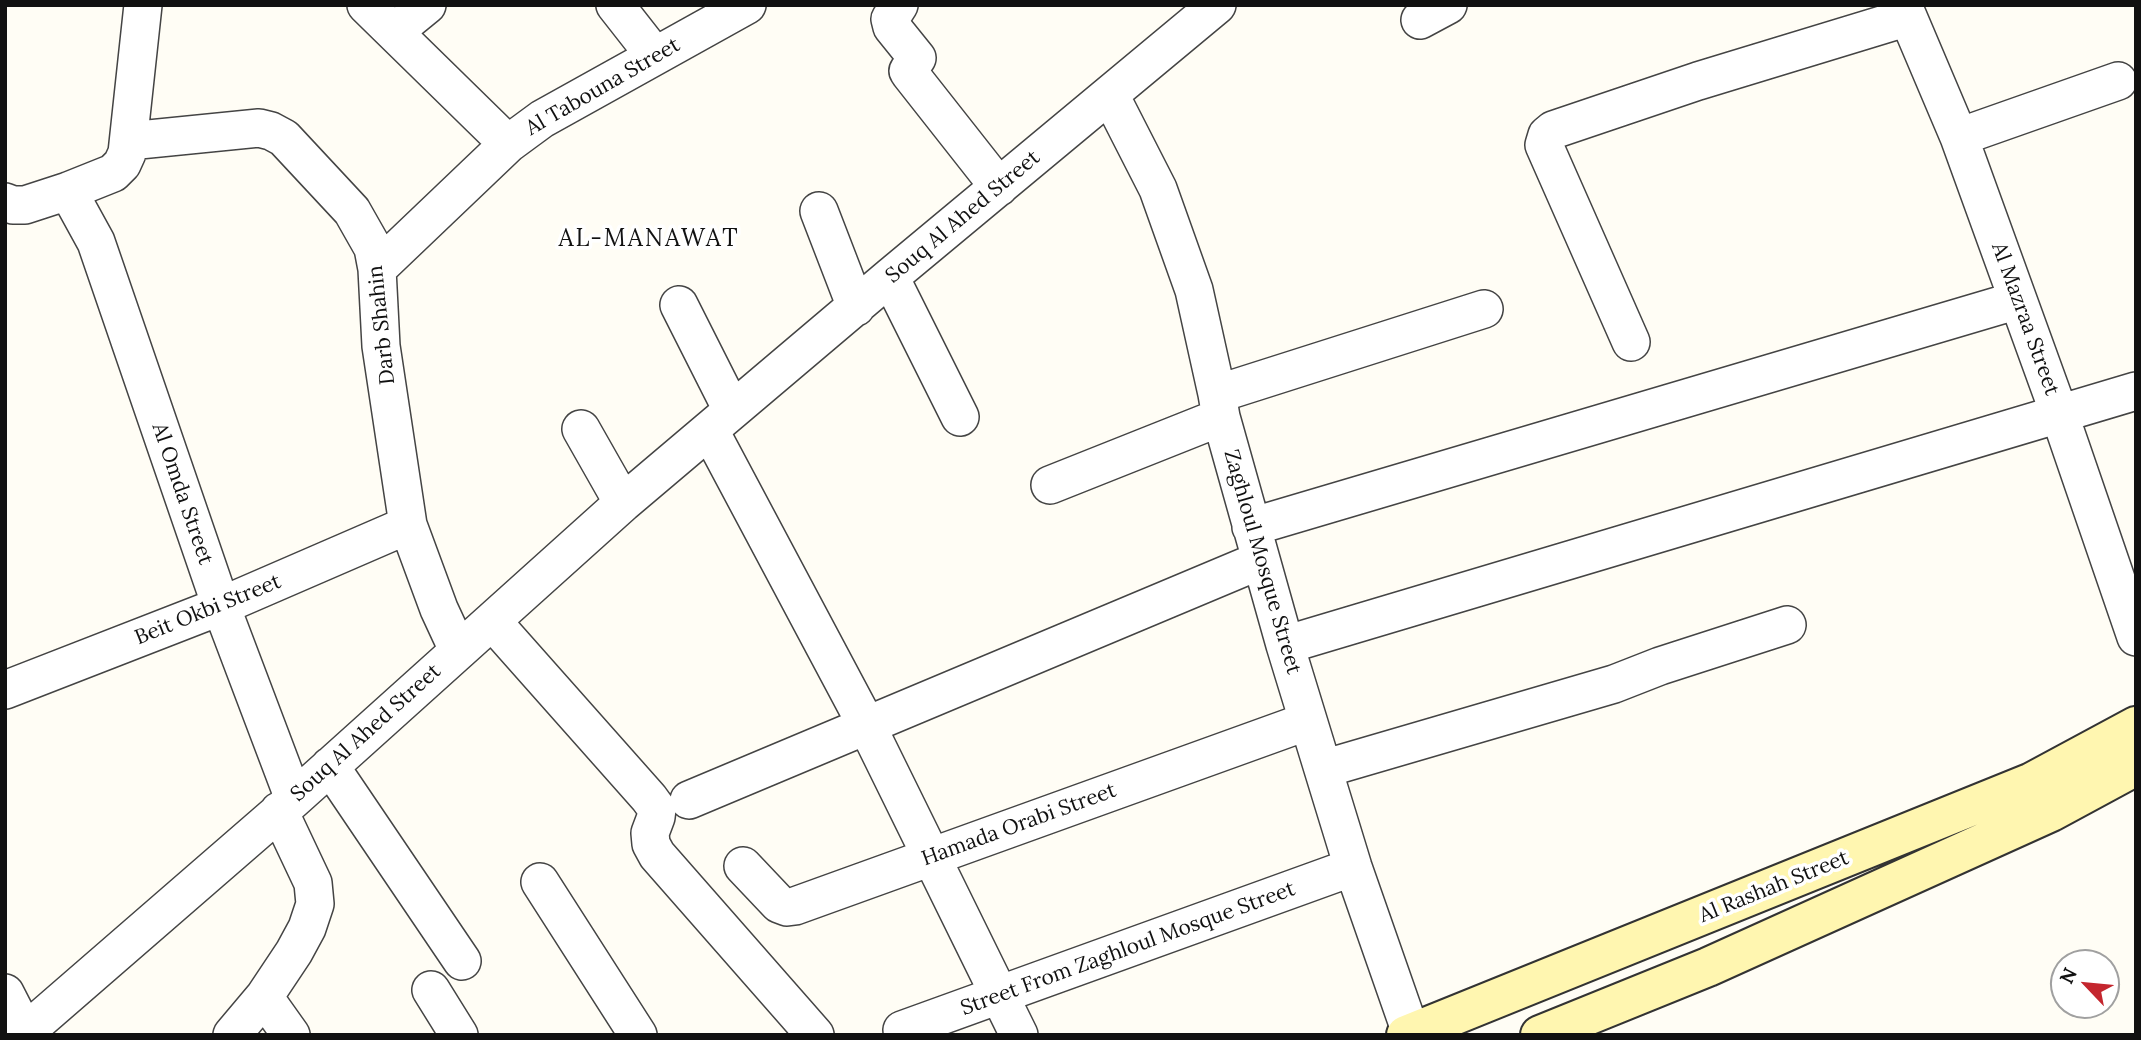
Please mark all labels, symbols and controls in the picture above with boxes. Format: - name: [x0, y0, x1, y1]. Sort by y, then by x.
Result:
- street label: Al Tabouna Street: [521, 33, 685, 141]
- street label: Souq Al Ahed Street: [881, 145, 1045, 289]
- district label: AL-MANAWAT: [560, 225, 738, 253]
- street label: Al Mazraa Street: [1986, 239, 2064, 399]
- street label: Darb Shahin: [363, 264, 401, 386]
- street label: Al Omda Street: [146, 420, 218, 568]
- street label: Zaghloul Mosque Street: [1218, 447, 1306, 677]
- street label: Beit Okbi Street: [131, 569, 285, 651]
- street label: Souq Al Ahed Street: [286, 659, 446, 807]
- street label: Hamada Orabi Street: [918, 778, 1120, 872]
- street label: Al Rashah Street: [1695, 846, 1853, 928]
- street label: Street From Zaghloul Mosque Street: [957, 877, 1299, 1021]
- north arrow: [2050, 949, 2120, 1019]
- text: N: [2054, 964, 2082, 988]

